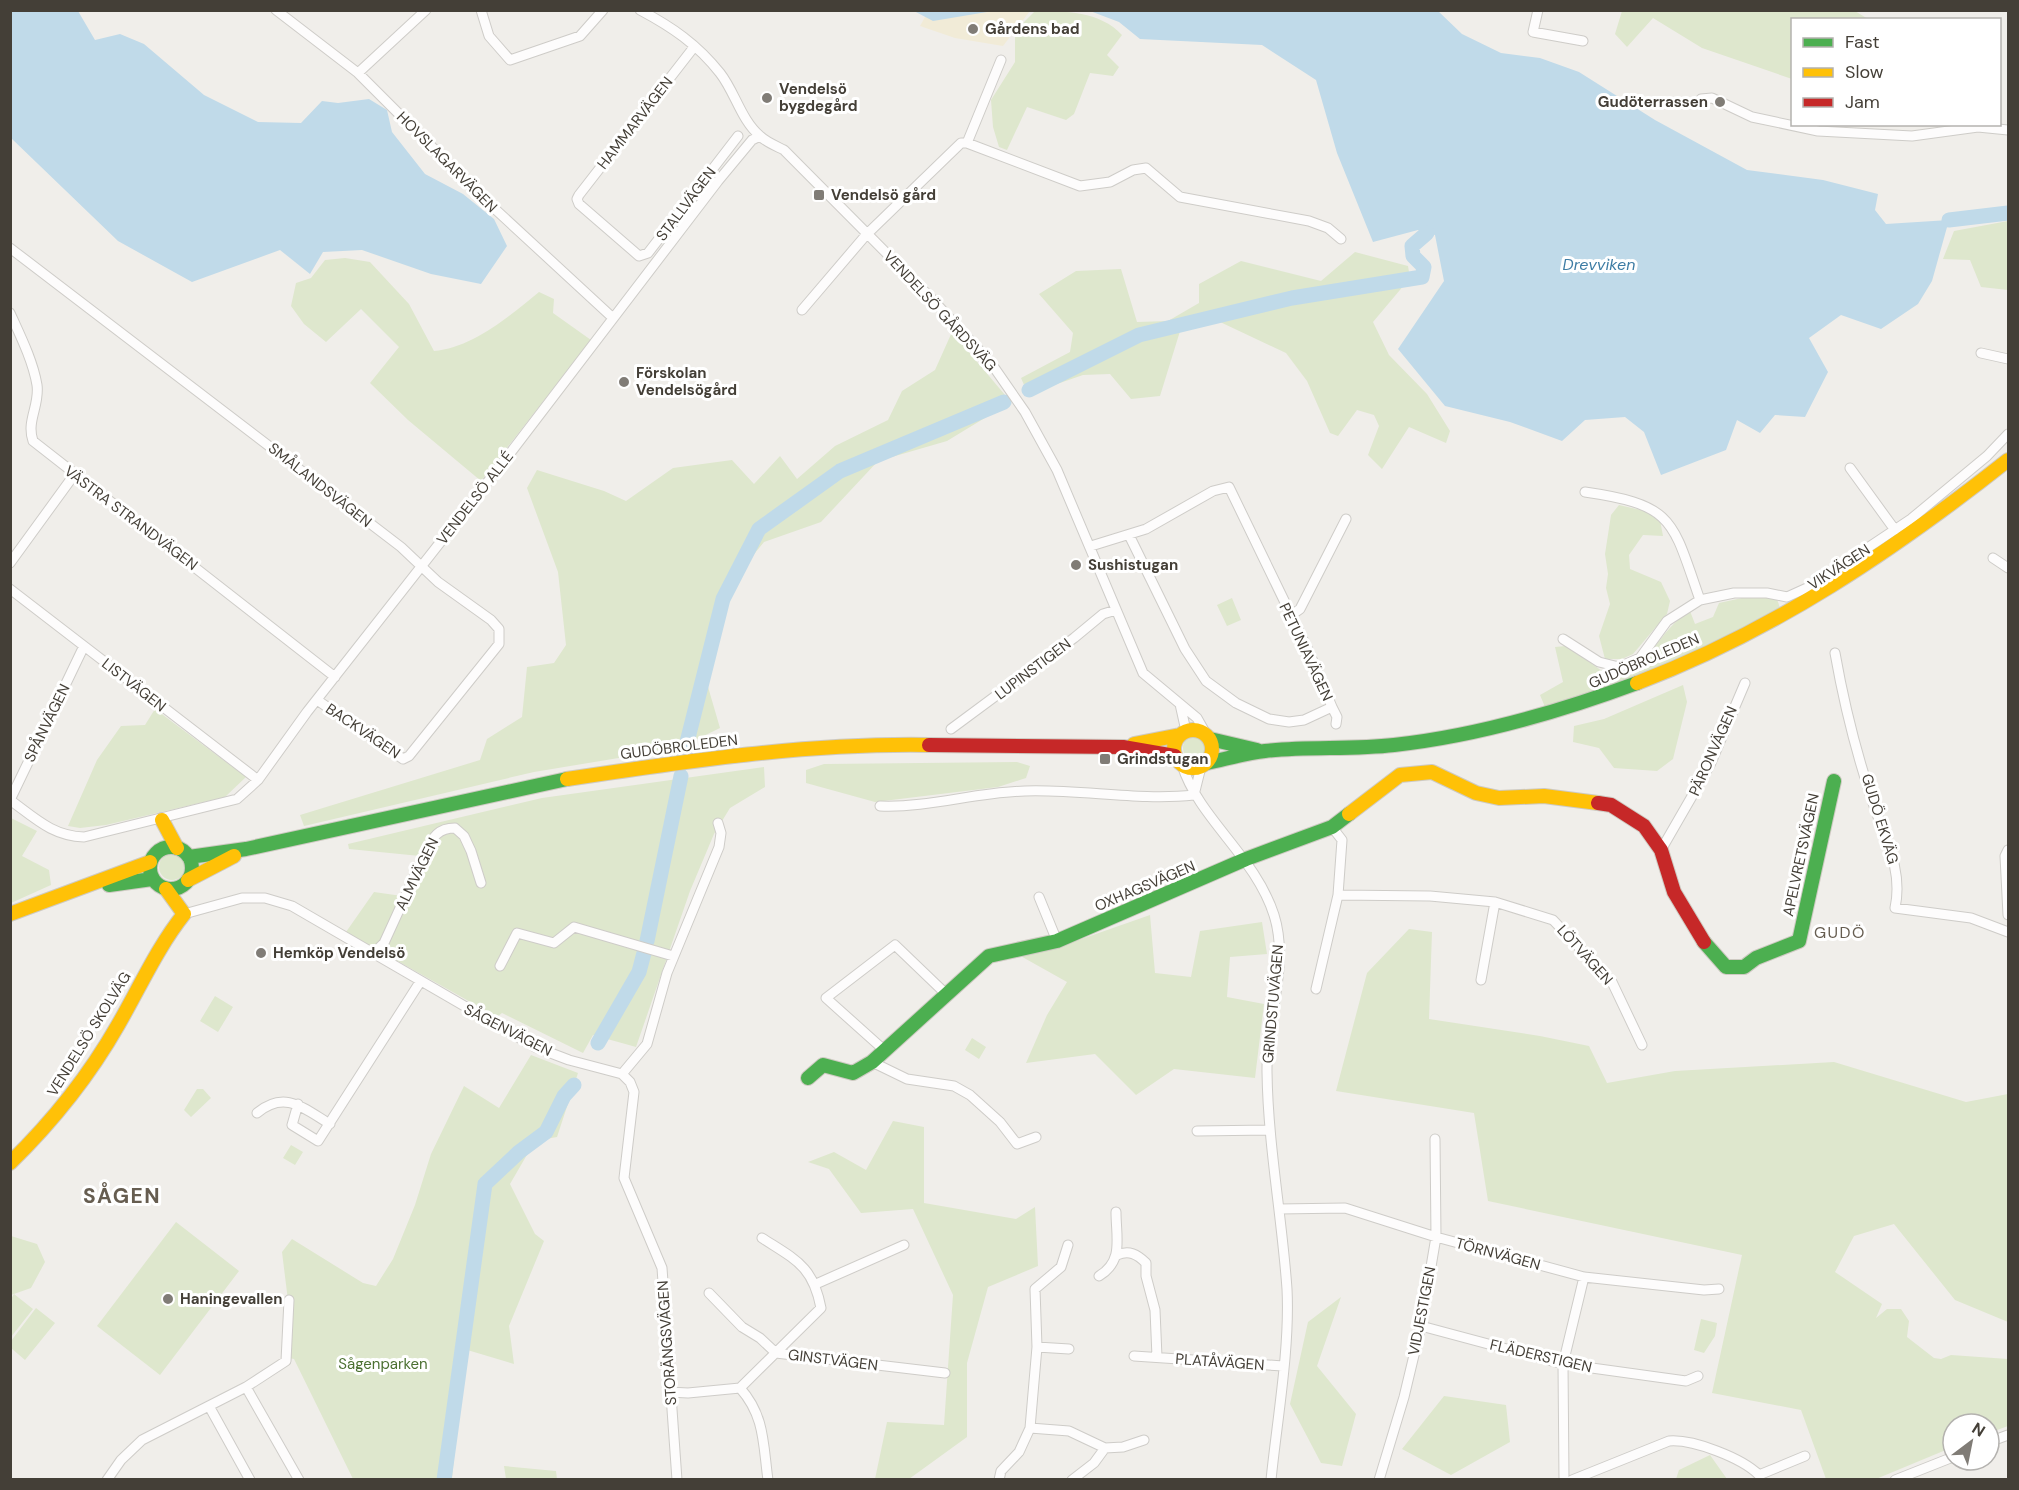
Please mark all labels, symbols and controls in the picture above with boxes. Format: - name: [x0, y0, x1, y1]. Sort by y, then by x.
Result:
- legend: [1791, 18, 2001, 126]
- place label: Gårdens bad: [985, 19, 1080, 39]
- marker: Gårdens bad: [966, 22, 980, 36]
- text: Fast: [1845, 30, 1880, 54]
- text: Slow: [1845, 60, 1884, 84]
- street label: HAMMARVÄGEN: [593, 73, 677, 173]
- place label: Vendelsö bygdegård: [779, 79, 858, 116]
- text: Jam: [1845, 90, 1880, 114]
- marker: Vendelsö bygdegård: [760, 91, 774, 105]
- place label: Gudöterrassen: [1598, 92, 1708, 112]
- marker: Gudöterrassen: [1713, 95, 1727, 109]
- street label: HOVSLAGARVÄGEN: [392, 107, 502, 217]
- street label: STALLVÄGEN: [652, 163, 720, 245]
- place label: Vendelsö gård: [831, 185, 936, 205]
- marker: Vendelsö gård: [812, 188, 826, 202]
- street label: VENDELSÖ GÅRDSVÄG: [879, 247, 1001, 375]
- water label: Drevviken: [1563, 254, 1635, 275]
- place label: Förskolan Vendelsögård: [636, 363, 737, 400]
- marker: Förskolan Vendelsögård: [617, 375, 631, 389]
- street label: SMÅLANDSVÄGEN: [264, 438, 376, 532]
- street label: VENDELSÖ ALLÉ: [432, 447, 518, 549]
- street label: VÄSTRA STRANDVÄGEN: [60, 461, 202, 575]
- street label: VIKVÄGEN: [1804, 539, 1874, 595]
- place label: Sushistugan: [1088, 555, 1178, 575]
- marker: Sushistugan: [1069, 558, 1083, 572]
- street label: PETUNIAVÄGEN: [1275, 600, 1337, 704]
- street label: GUDÖBROLEDEN: [1586, 629, 1702, 693]
- street label: LUPINSTIGEN: [991, 634, 1075, 704]
- street label: LISTVÄGEN: [98, 654, 170, 716]
- street label: SPÅNVÄGEN: [19, 681, 75, 765]
- street label: BACKVÄGEN: [322, 699, 404, 763]
- street label: PÄRONVÄGEN: [1684, 703, 1742, 799]
- street label: GUDÖBROLEDEN: [619, 730, 739, 764]
- place label: Grindstugan: [1117, 749, 1208, 769]
- marker: Grindstugan: [1098, 752, 1112, 766]
- street label: GUDÖ EKVÄG: [1857, 771, 1903, 867]
- street label: APELVRETSVÄGEN: [1778, 792, 1824, 918]
- street label: ALMVÄGEN: [391, 834, 443, 914]
- street label: OXHAGSVÄGEN: [1092, 856, 1198, 916]
- street label: LÖTVÄGEN: [1553, 921, 1617, 989]
- district label: GUDÖ: [1814, 922, 1866, 943]
- place label: Hemköp Vendelsö: [273, 943, 405, 963]
- street label: GRINDSTUVÄGEN: [1258, 944, 1288, 1064]
- marker: Hemköp Vendelsö: [254, 946, 268, 960]
- street label: VENDELSÖ SKOLVÄG: [43, 968, 135, 1100]
- street label: SÅGENVÄGEN: [461, 999, 555, 1061]
- district label: SÅGEN: [83, 1181, 161, 1210]
- street label: TÖRNVÄGEN: [1453, 1233, 1543, 1275]
- street label: VIDJESTIGEN: [1404, 1265, 1440, 1357]
- street label: STORÄNGSVÄGEN: [653, 1280, 681, 1406]
- place label: Haningevallen: [180, 1289, 283, 1309]
- marker: Haningevallen: [161, 1292, 175, 1306]
- street label: FLÄDERSTIGEN: [1488, 1335, 1594, 1377]
- street label: GINSTVÄGEN: [787, 1345, 879, 1375]
- street label: PLATÅVÄGEN: [1175, 1349, 1265, 1375]
- park label: Sågenparken: [338, 1354, 428, 1374]
- north arrow: [1941, 1412, 2001, 1472]
- text: N: [1968, 1418, 1989, 1442]

